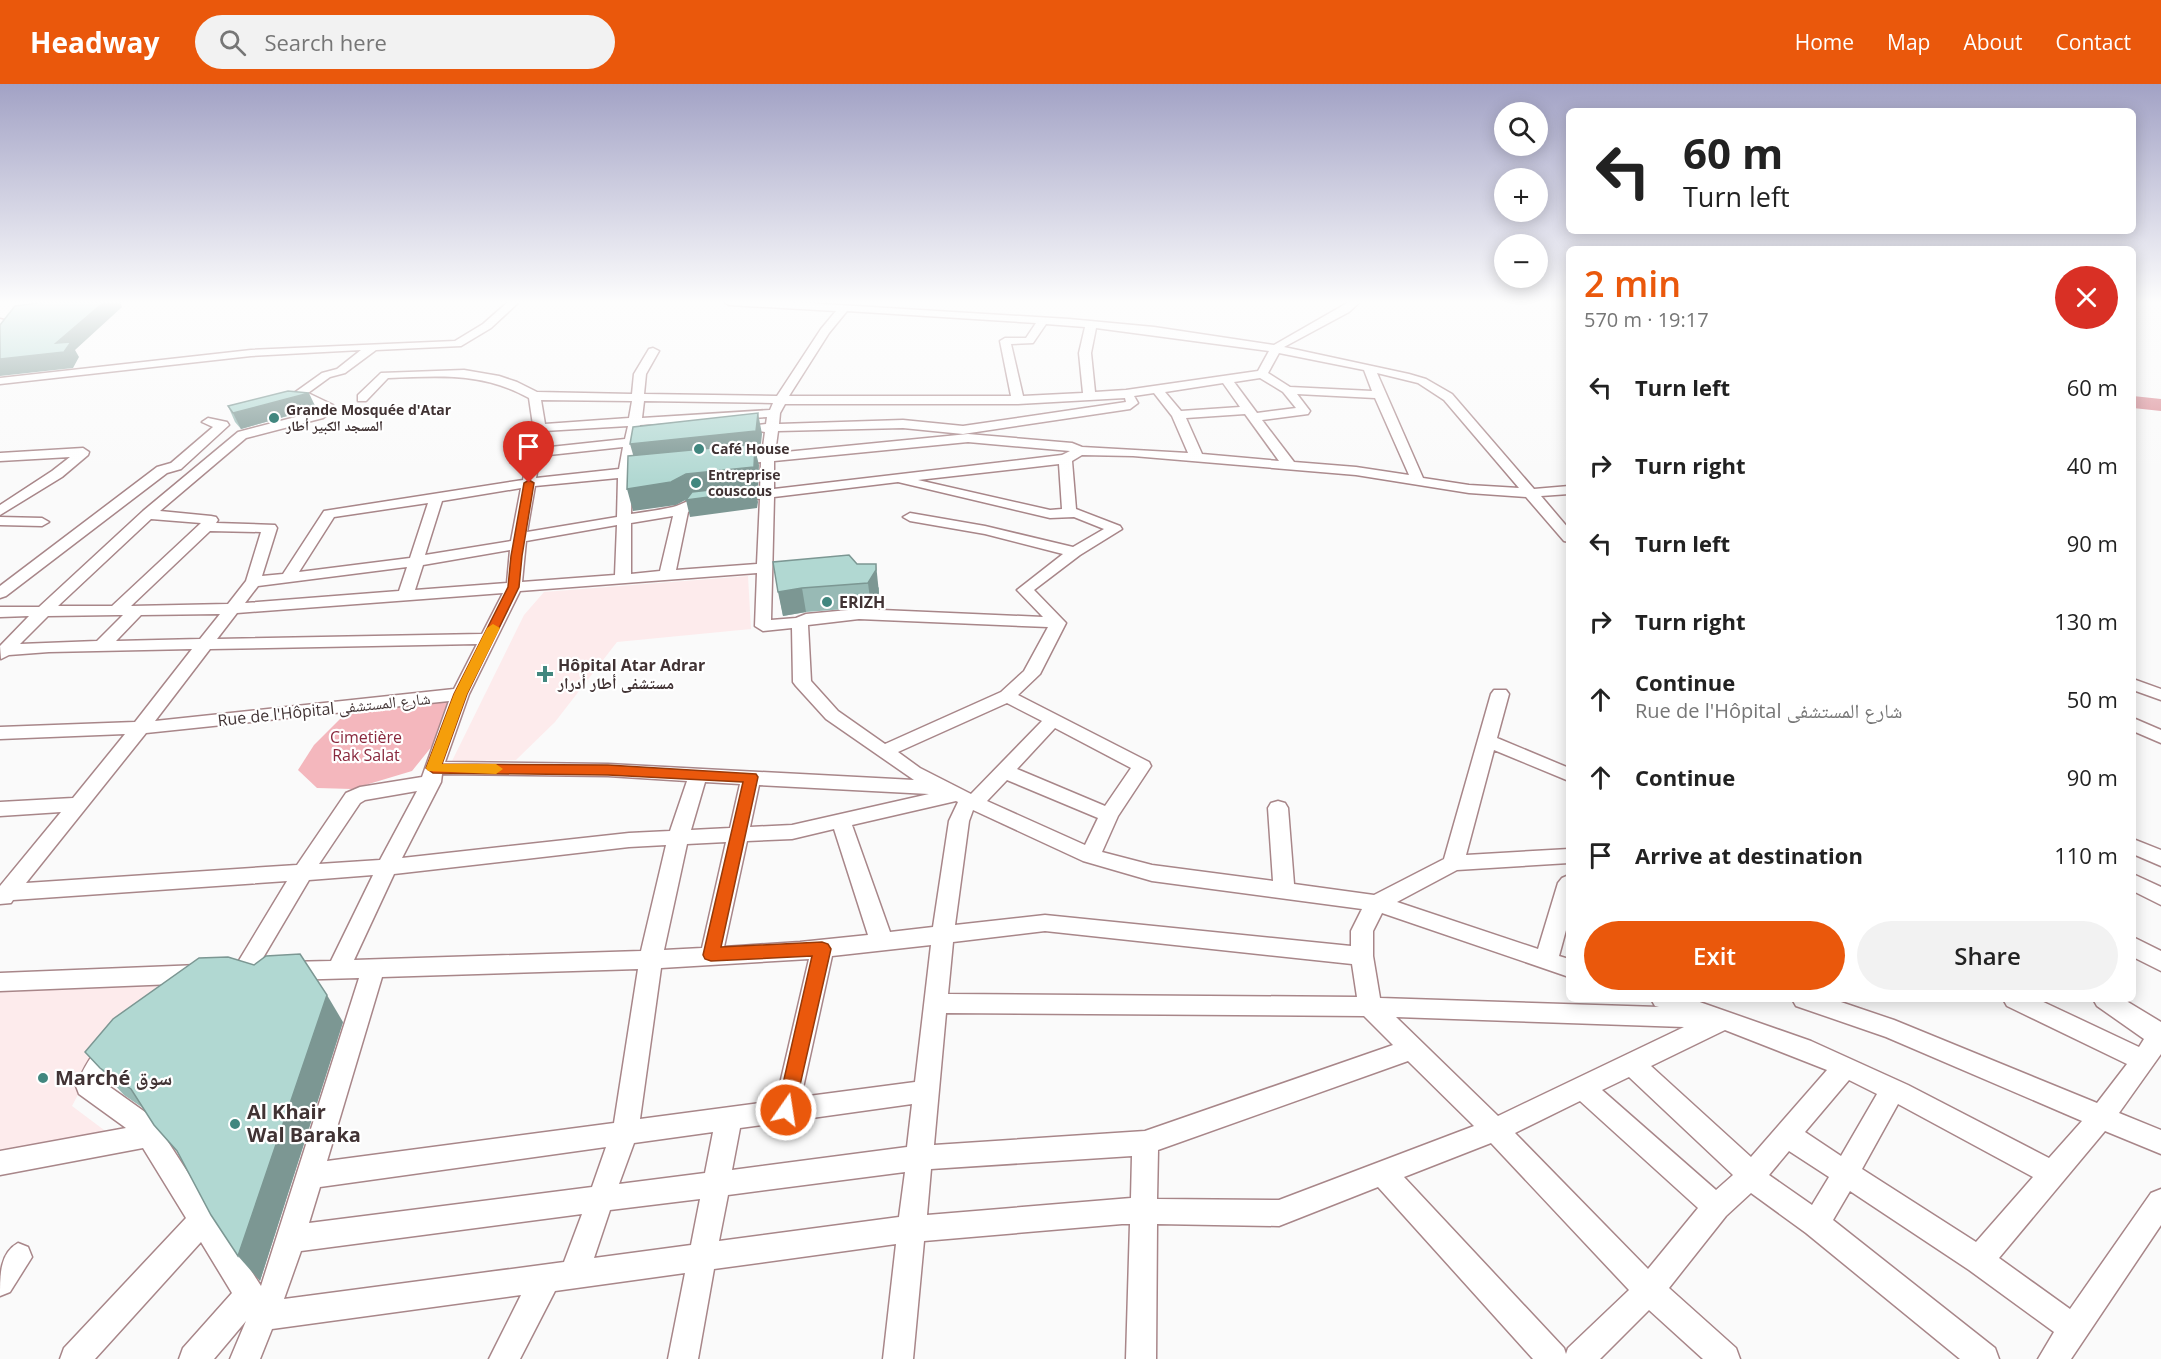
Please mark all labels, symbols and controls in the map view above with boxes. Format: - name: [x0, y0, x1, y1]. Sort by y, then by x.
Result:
- search box: [195, 15, 615, 69]
- text: Headway: [30, 23, 159, 61]
- icon: search: [216, 26, 249, 59]
- text: Search here: [264, 27, 387, 57]
- text: Home: [1795, 28, 1854, 56]
- text: Map: [1887, 28, 1930, 56]
- text: About: [1963, 28, 2023, 56]
- text: Contact: [2056, 28, 2131, 56]
- map controls: [1494, 102, 1548, 288]
- button: search: [1494, 102, 1548, 156]
- text: 60 m: [1683, 124, 1783, 181]
- icon: left: [1584, 132, 1662, 210]
- button: +: [1494, 168, 1548, 222]
- text: Turn left: [1683, 178, 1790, 215]
- button: −: [1494, 234, 1548, 288]
- text: 2 min: [1584, 259, 1681, 308]
- button: close: [2055, 266, 2118, 329]
- text: 570 m · 19:17: [1584, 306, 1709, 333]
- icon: left: [1584, 371, 1617, 404]
- text: Turn left: [1635, 372, 1730, 402]
- text: 60 m: [2067, 372, 2118, 402]
- place label: Grande Mosquée d'Atar المسجد الكبير أطار: [285, 400, 452, 435]
- marker: Grande Mosquée d'Atar المسجد الكبير أطار: [267, 411, 281, 425]
- pin: [503, 421, 554, 483]
- icon: arrive: [512, 430, 545, 463]
- place label: Café House: [711, 439, 790, 458]
- marker: Café House: [692, 442, 706, 456]
- icon: right: [1584, 449, 1617, 482]
- text: Turn right: [1635, 450, 1746, 480]
- text: 40 m: [2067, 450, 2118, 480]
- place label: Entreprise couscous: [708, 465, 780, 500]
- marker: Entreprise couscous: [689, 476, 703, 490]
- icon: left: [1584, 527, 1617, 560]
- text: Turn left: [1635, 528, 1730, 558]
- text: 90 m: [2067, 528, 2118, 558]
- place label: ERIZH: [839, 591, 885, 613]
- marker: ERIZH: [820, 595, 834, 609]
- icon: right: [1584, 605, 1617, 638]
- text: Turn right: [1635, 606, 1746, 636]
- text: 130 m: [2054, 606, 2118, 636]
- place label: Hôpital Atar Adrar مستشفى أطار أدرار: [557, 654, 705, 694]
- marker: Hôpital Atar Adrar مستشفى أطار أدرار: [536, 665, 554, 683]
- text: Continue: [1635, 667, 1735, 697]
- icon: ahead: [1584, 683, 1617, 716]
- text: 50 m: [2067, 684, 2118, 714]
- street label: Rue de l'Hôpital شارع المستشفى: [216, 687, 432, 731]
- text: Rue de l'Hôpital شارع المستشفى: [1635, 697, 1902, 724]
- park label: Cimetière Rak Salat: [330, 726, 402, 766]
- icon: ahead: [1584, 761, 1617, 794]
- text: Continue: [1635, 762, 1735, 792]
- text: 90 m: [2067, 762, 2118, 792]
- icon: arrive: [1584, 839, 1617, 872]
- text: Arrive at destination: [1635, 840, 1863, 870]
- text: 110 m: [2054, 840, 2118, 870]
- button: Exit: [1584, 921, 1845, 990]
- button: Share: [1857, 921, 2118, 990]
- place label: Marché سوق: [55, 1064, 172, 1091]
- marker: Marché سوق: [36, 1071, 50, 1085]
- position arrow: [754, 1078, 818, 1142]
- place label: Al Khair Wal Baraka: [247, 1098, 361, 1148]
- marker: Al Khair Wal Baraka: [228, 1117, 242, 1131]

